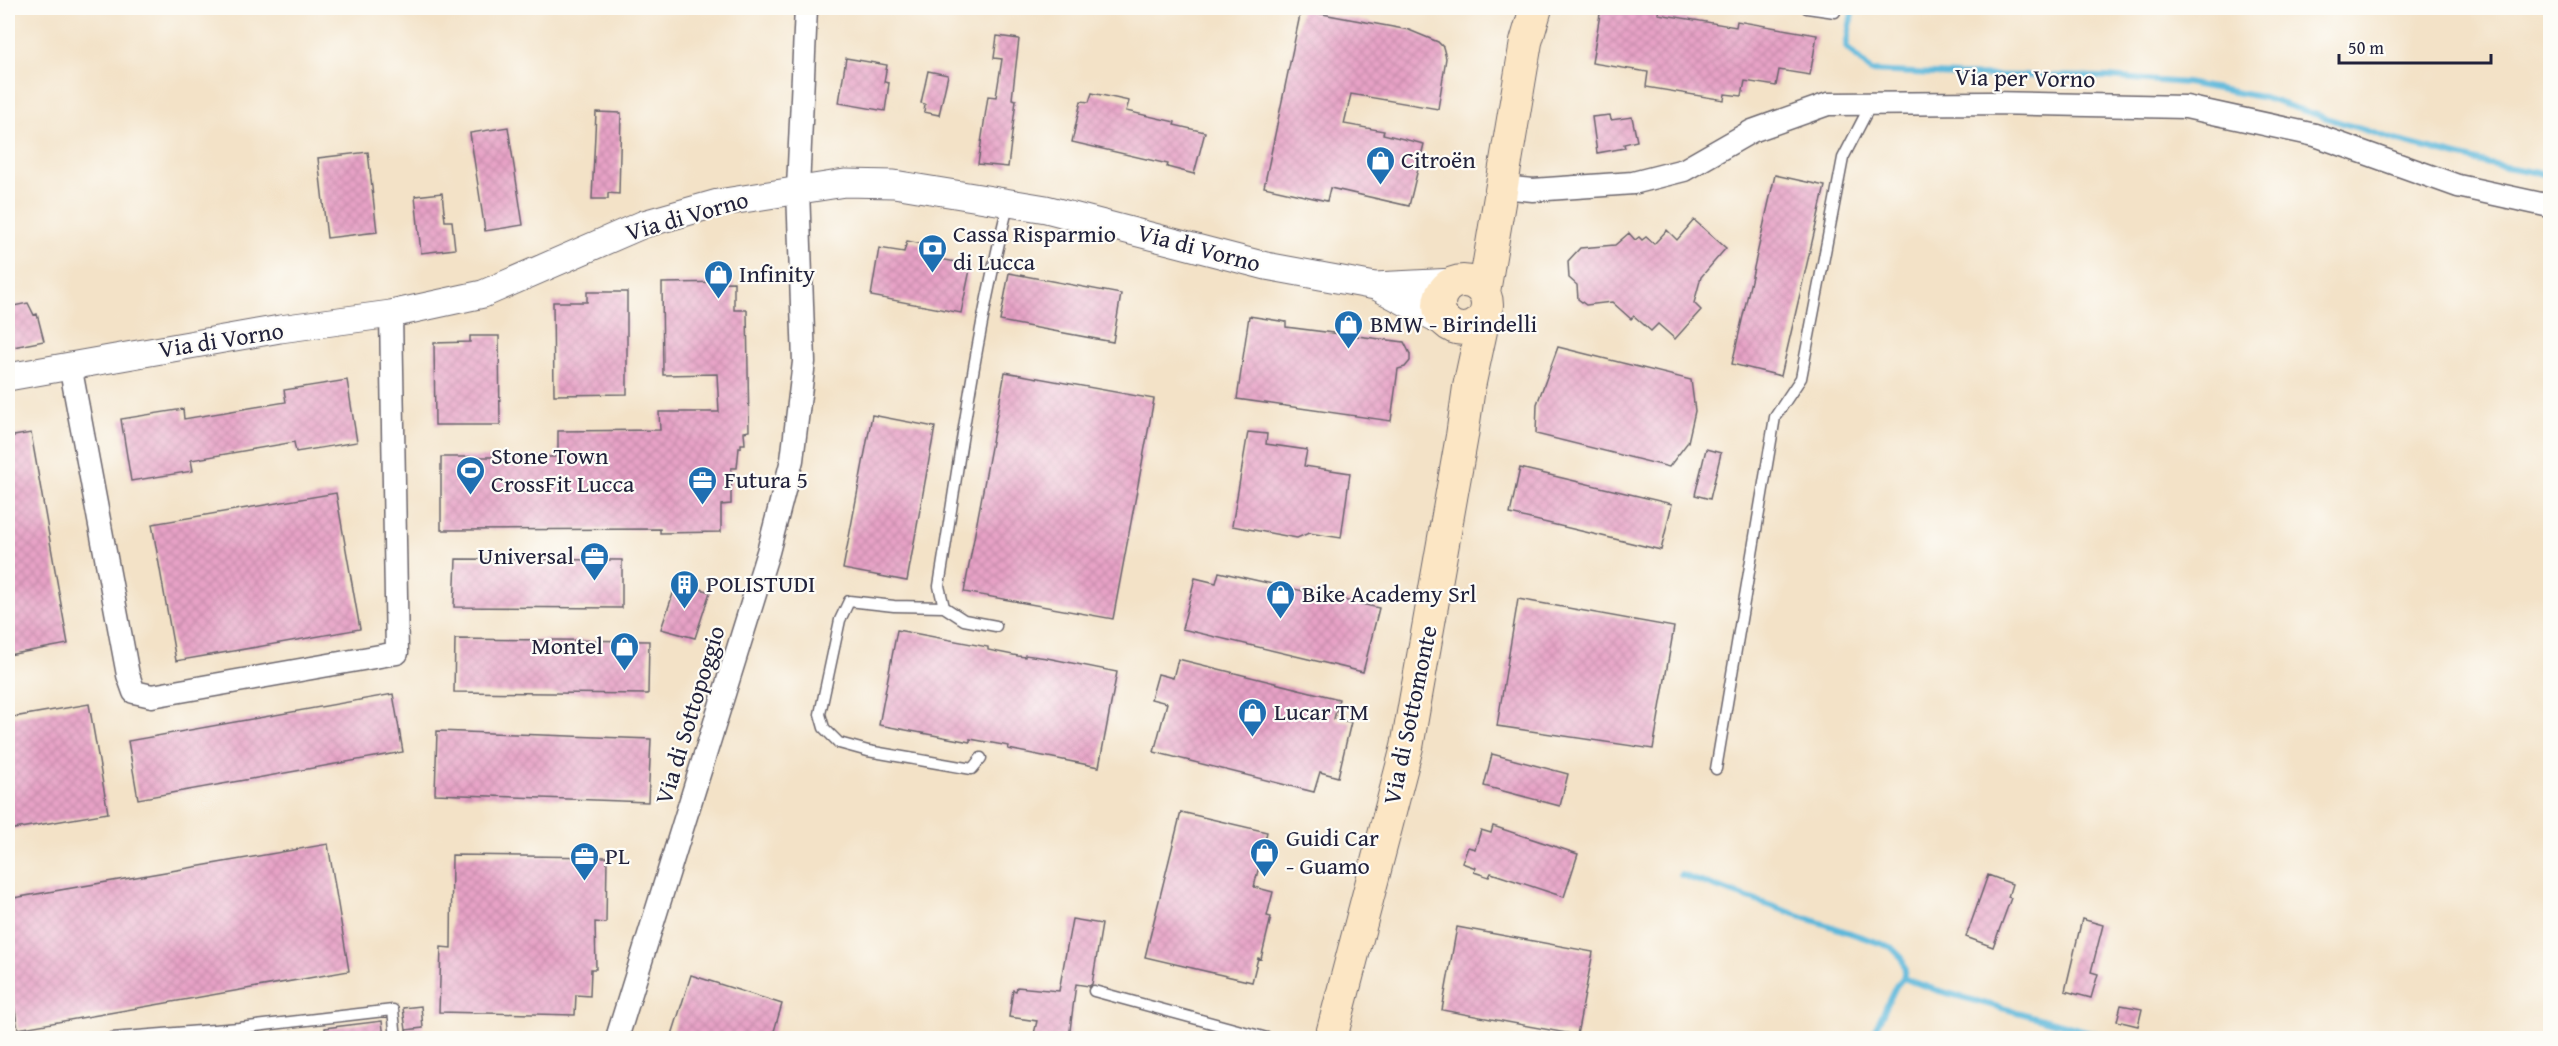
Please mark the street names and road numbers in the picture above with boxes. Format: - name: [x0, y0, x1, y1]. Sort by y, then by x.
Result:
- street label: Via per Vorno: [1954, 59, 2096, 96]
- street label: Via di Vorno: [621, 181, 752, 250]
- street label: Via di Vorno: [1134, 214, 1265, 281]
- street label: Via di Vorno: [156, 312, 286, 367]
- street label: Via di Sottopoggio: [646, 621, 733, 808]
- street label: Via di Sottomonte: [1373, 622, 1446, 808]

